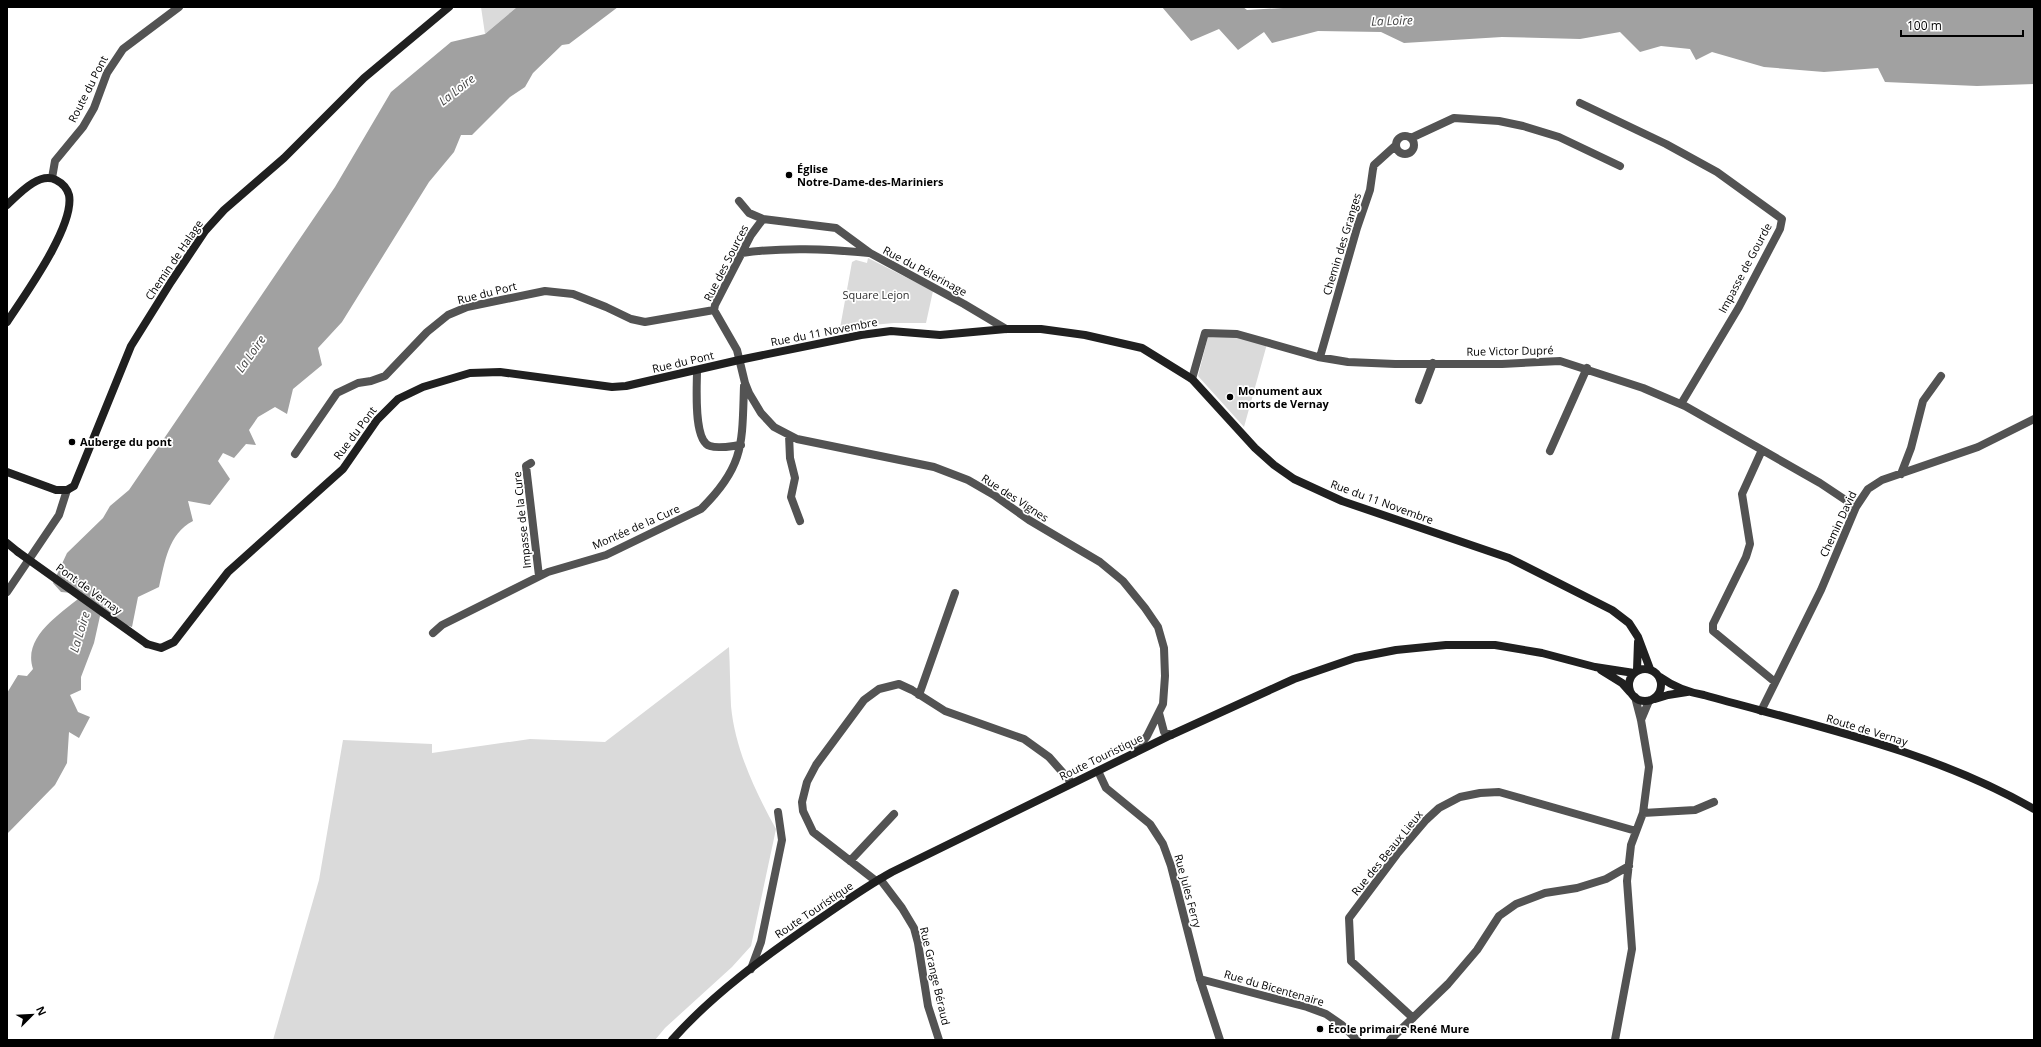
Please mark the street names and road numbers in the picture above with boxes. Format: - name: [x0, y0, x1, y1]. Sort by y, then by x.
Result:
- street label: Route du Pont: [64, 53, 111, 125]
- street label: Chemin des Granges: [1319, 191, 1364, 297]
- street label: Chemin de Halage: [141, 217, 206, 303]
- street label: Impasse de Gourde: [1714, 220, 1775, 316]
- street label: Rue des Sources: [700, 222, 751, 304]
- street label: Rue du Pélerinage: [881, 242, 970, 299]
- street label: Rue du Port: [456, 278, 518, 307]
- street label: Rue du 11 Novembre: [769, 314, 879, 349]
- street label: Rue Victor Dupré: [1466, 342, 1554, 359]
- street label: Rue du Pont: [651, 347, 715, 376]
- street label: Rue du Pont: [330, 403, 380, 462]
- street label: Rue des Vignes: [979, 470, 1052, 525]
- street label: Impasse de la Cure: [509, 471, 534, 569]
- street label: Rue du 11 Novembre: [1329, 476, 1436, 527]
- street label: Chemin David: [1816, 488, 1859, 559]
- street label: Montée de la Cure: [590, 501, 682, 553]
- street label: Pont de Vernay: [53, 560, 126, 618]
- street label: Route de Vernay: [1825, 710, 1910, 749]
- street label: Route Touristique: [1056, 730, 1145, 783]
- street label: Rue des Beaux Lieux: [1348, 807, 1426, 898]
- street label: Rue Jules Ferry: [1171, 852, 1206, 930]
- street label: Route Touristique: [772, 878, 856, 941]
- street label: Rue Grange Béraud: [917, 925, 954, 1026]
- street label: Rue du Bicentenaire: [1222, 966, 1326, 1009]

